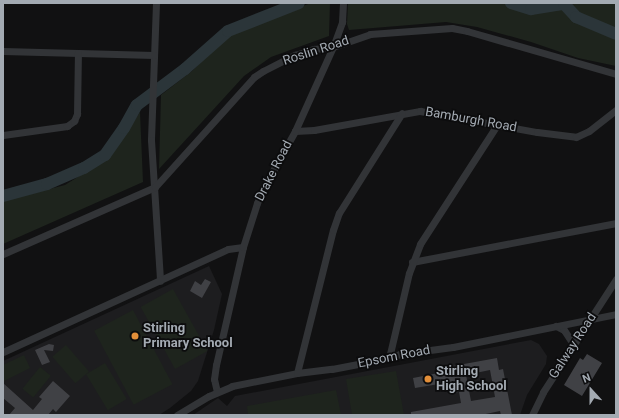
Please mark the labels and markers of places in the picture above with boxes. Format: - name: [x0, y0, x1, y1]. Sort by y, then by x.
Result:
- place label: Stirling Primary School: [143, 321, 233, 352]
- marker: Stirling Primary School: [130, 331, 140, 341]
- place label: Stirling High School: [436, 364, 507, 395]
- marker: Stirling High School: [423, 374, 433, 384]

